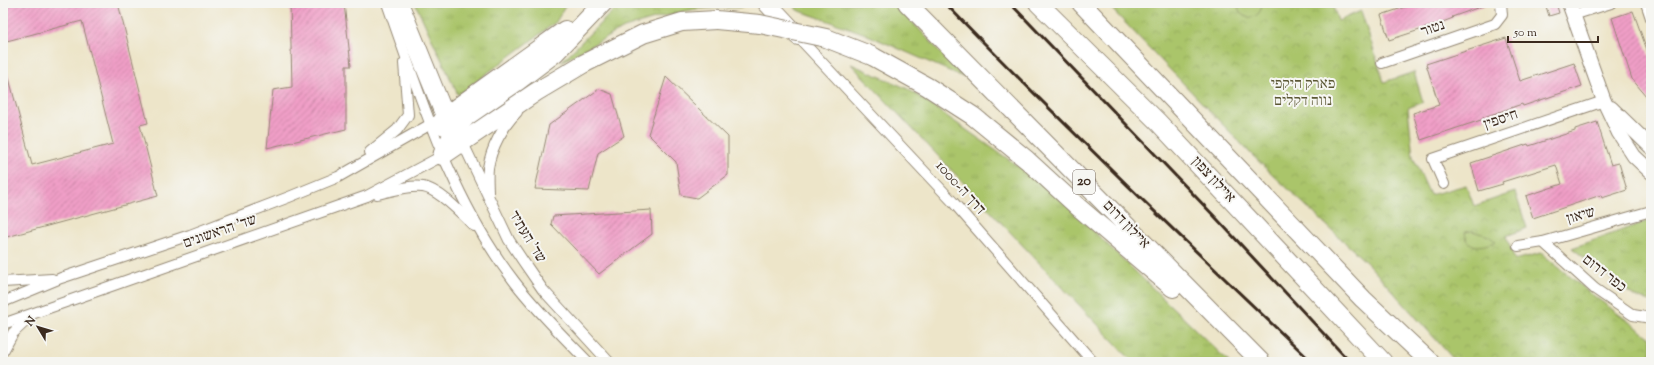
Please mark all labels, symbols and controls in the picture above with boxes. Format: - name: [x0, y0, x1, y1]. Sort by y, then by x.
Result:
- street label: נטור: [1418, 15, 1448, 43]
- scale bar: [1508, 18, 1598, 44]
- text: 50 m: [1513, 24, 1537, 42]
- park label: פארק היקפי נווה דקלים: [1271, 74, 1335, 112]
- street label: חיספין: [1481, 104, 1521, 136]
- street label: איילון צפון: [1186, 152, 1240, 208]
- street label: דרך ה-1000: [930, 156, 990, 220]
- road number: 20: [1073, 170, 1095, 194]
- street label: איילון דרום: [1098, 196, 1154, 254]
- street label: שיאון: [1564, 202, 1598, 230]
- street label: שד' העתיד: [503, 207, 551, 267]
- street label: שד' הראשונים: [180, 210, 260, 254]
- street label: כפר דרום: [1577, 250, 1631, 298]
- north arrow: [18, 307, 58, 347]
- text: N: [21, 313, 40, 331]

